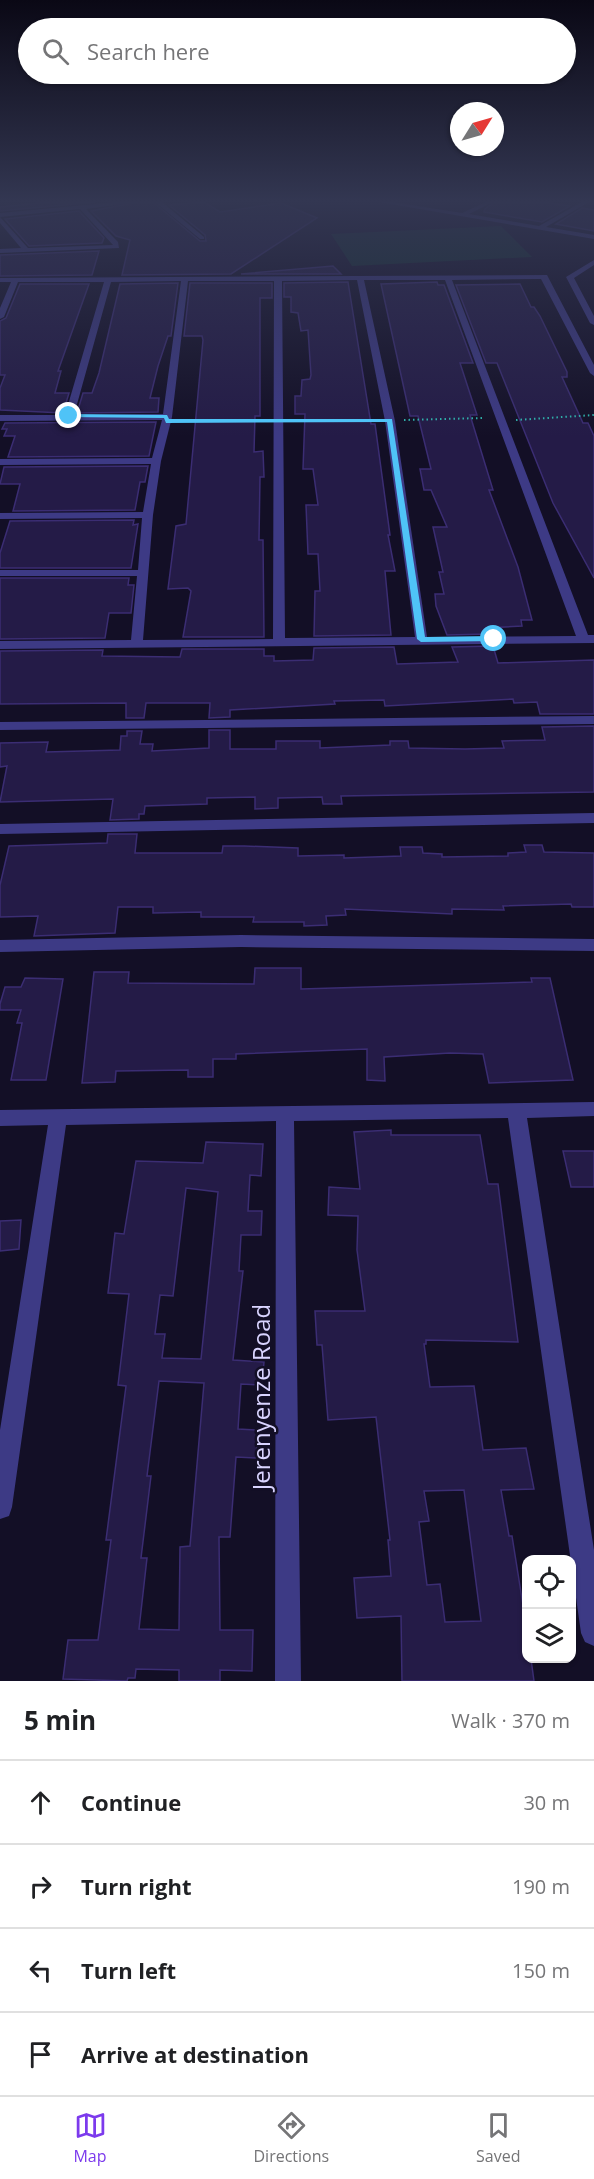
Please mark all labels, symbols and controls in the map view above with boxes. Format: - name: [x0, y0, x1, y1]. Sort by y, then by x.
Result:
- search box: [18, 18, 576, 84]
- icon: search: [39, 35, 72, 68]
- text: Search here: [87, 36, 210, 66]
- north arrow: [450, 102, 504, 156]
- route end: [55, 402, 81, 428]
- route start: [480, 625, 506, 651]
- street label: Jerenyenze Road: [244, 1304, 277, 1492]
- map controls: [522, 1555, 576, 1663]
- button: locate: [522, 1555, 576, 1609]
- button: layers: [522, 1609, 576, 1663]
- text: 5 min: [24, 1702, 96, 1738]
- text: Walk · 370 m: [451, 1707, 570, 1734]
- icon: ahead: [24, 1786, 57, 1819]
- text: Continue: [81, 1787, 181, 1817]
- text: 30 m: [523, 1789, 570, 1816]
- icon: right: [24, 1870, 57, 1903]
- text: Turn right: [81, 1871, 192, 1901]
- text: 190 m: [512, 1873, 570, 1900]
- icon: left: [24, 1954, 57, 1987]
- text: Turn left: [81, 1955, 176, 1985]
- text: 150 m: [512, 1957, 570, 1984]
- icon: arrive: [24, 2038, 57, 2071]
- text: Arrive at destination: [81, 2039, 309, 2069]
- tab: Map: [73, 2109, 107, 2167]
- tab: Directions: [253, 2109, 329, 2167]
- tab: Saved: [476, 2109, 521, 2167]

